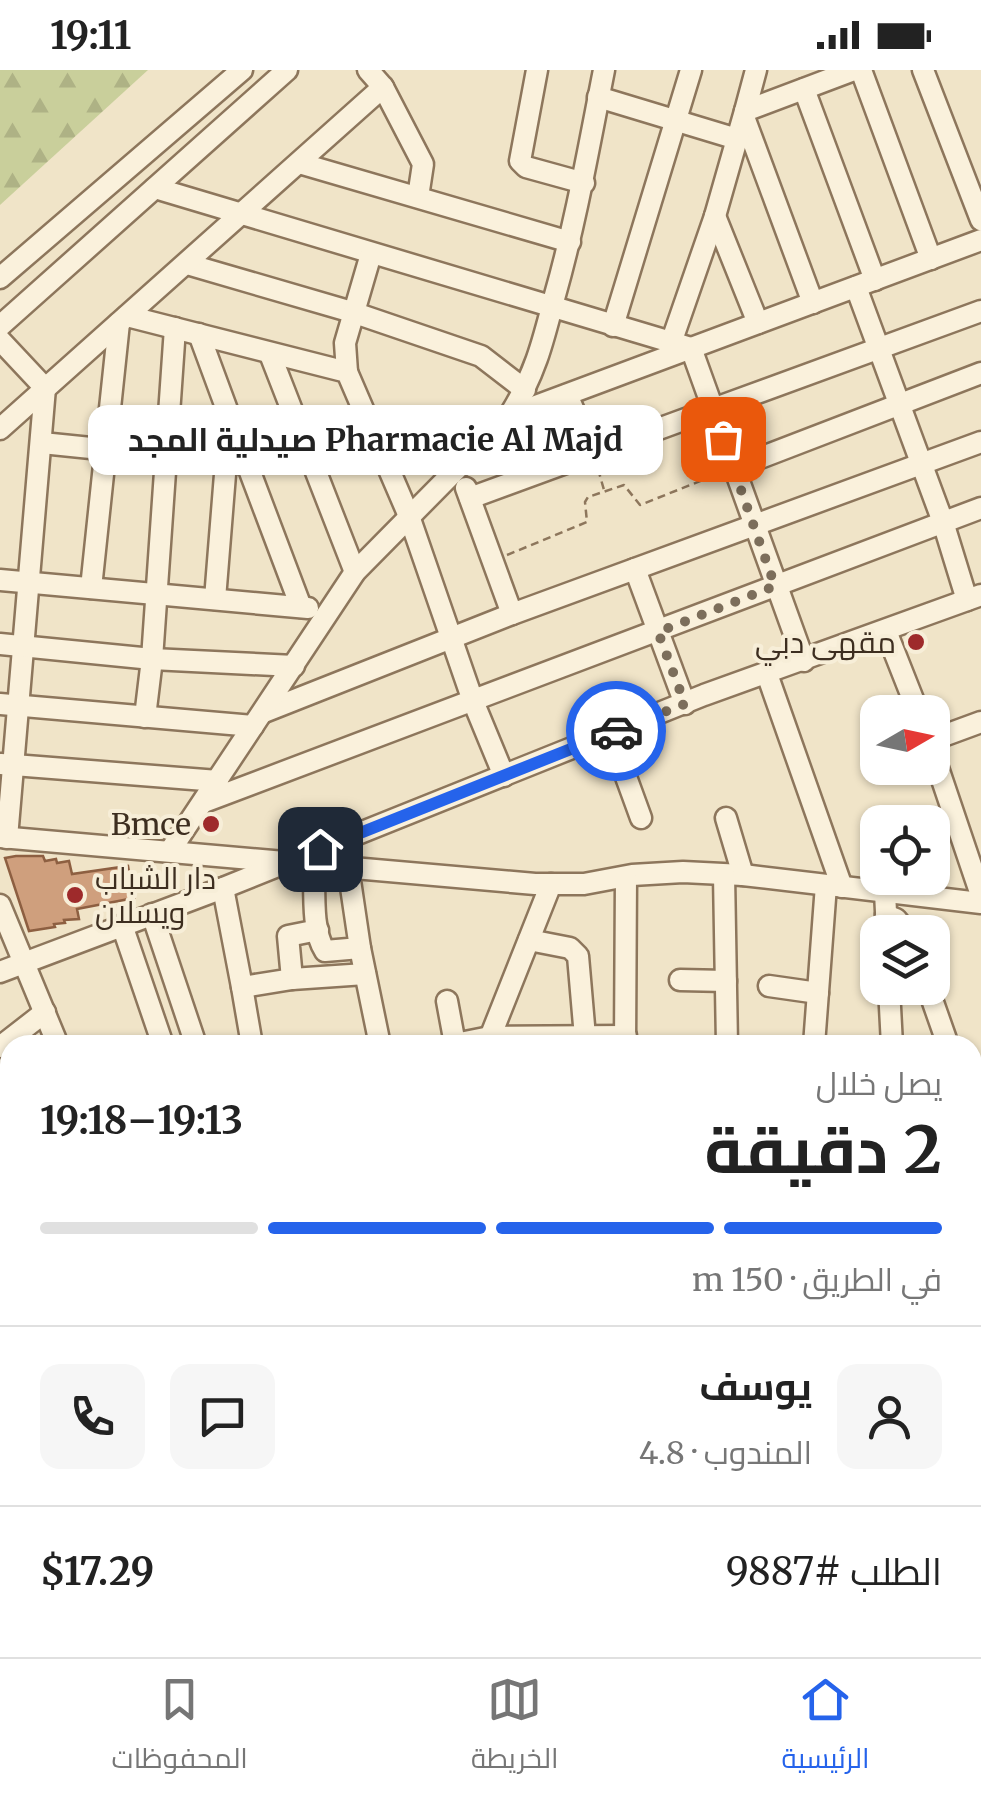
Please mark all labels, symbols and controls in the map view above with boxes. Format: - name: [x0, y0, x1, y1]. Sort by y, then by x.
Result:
- text: 19:11: [50, 12, 131, 59]
- pin: [681, 397, 766, 482]
- callout: Pharmacie Al Majd صيدلية المجد: [88, 404, 663, 474]
- icon: bag: [696, 412, 751, 467]
- text: Pharmacie Al Majd صيدلية المجد: [128, 420, 623, 460]
- place label: مقهى دبي: [755, 623, 896, 666]
- marker: مقهى دبي: [905, 631, 927, 653]
- courier: [566, 681, 666, 781]
- north arrow: [860, 695, 950, 785]
- map controls: [860, 695, 950, 1005]
- icon: car: [589, 704, 644, 759]
- place label: Bmce: [111, 805, 191, 843]
- button: locate: [860, 805, 950, 895]
- pin: [278, 807, 363, 892]
- marker: Bmce: [200, 813, 222, 835]
- icon: home: [293, 822, 348, 877]
- place label: دار الشباب ويسلان: [95, 859, 216, 931]
- marker: دار الشباب ويسلان: [64, 884, 86, 906]
- button: layers: [860, 915, 950, 1005]
- text: يصل خلال: [816, 1064, 942, 1104]
- text: 19:13–19:18: [40, 1097, 243, 1144]
- text: 2 دقيقة: [705, 1109, 942, 1191]
- text: في الطريق · 150 m: [692, 1260, 942, 1300]
- text: يوسف: [699, 1363, 812, 1410]
- button: phone: [40, 1364, 145, 1469]
- button: chat: [170, 1364, 275, 1469]
- button: person: [837, 1364, 942, 1469]
- text: المندوب · 4.8: [639, 1433, 812, 1473]
- text: $17.29: [40, 1548, 154, 1595]
- text: الطلب #9887: [726, 1548, 942, 1595]
- tab: المحفوظات: [112, 1672, 248, 1784]
- tab: الخريطة: [471, 1672, 558, 1784]
- tab: الرئيسية: [782, 1672, 869, 1784]

